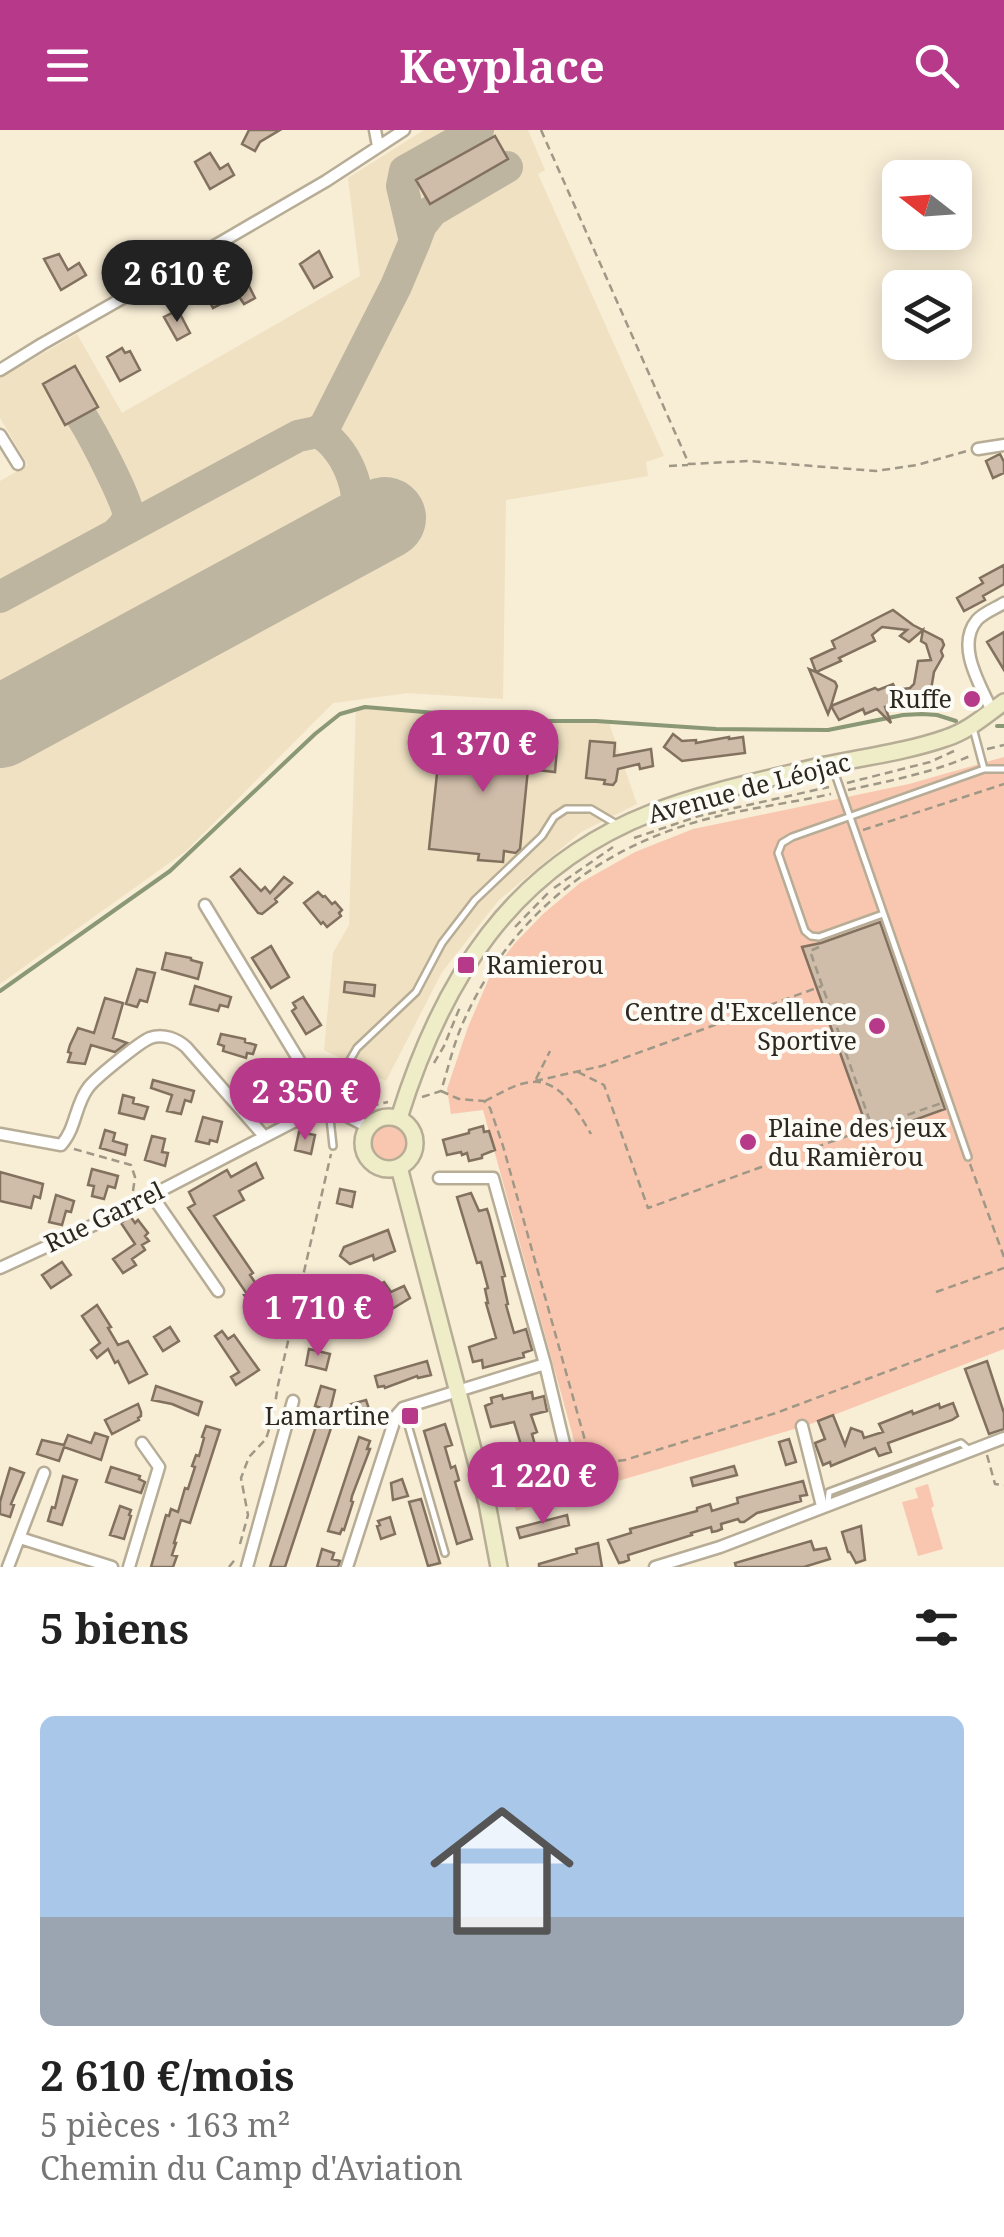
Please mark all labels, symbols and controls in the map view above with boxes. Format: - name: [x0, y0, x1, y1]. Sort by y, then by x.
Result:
- text: Keyplace: [399, 35, 605, 96]
- icon: menu: [40, 38, 95, 93]
- icon: search: [909, 38, 964, 93]
- north arrow: [882, 160, 972, 250]
- map controls: [882, 160, 972, 360]
- pin: 2 610 €: [85, 240, 269, 325]
- text: 2 610 €: [124, 251, 230, 294]
- button: layers: [882, 270, 972, 360]
- place label: Ruffe: [889, 681, 952, 715]
- marker: Ruffe: [961, 688, 983, 710]
- pin: 1 370 €: [391, 710, 575, 795]
- text: 1 370 €: [430, 721, 536, 764]
- street label: Avenue de Léojac: [644, 744, 854, 830]
- place label: Ramierou: [486, 947, 604, 981]
- marker: Ramierou: [455, 954, 477, 976]
- place label: Centre d'Excellence Sportive: [624, 994, 857, 1057]
- marker: Centre d'Excellence Sportive: [866, 1015, 888, 1037]
- pin: 2 350 €: [213, 1058, 397, 1143]
- text: 2 350 €: [252, 1069, 358, 1112]
- place label: Plaine des jeux du Ramièrou: [768, 1110, 947, 1173]
- marker: Plaine des jeux du Ramièrou: [737, 1131, 759, 1153]
- street label: Rue Garrel: [38, 1172, 169, 1260]
- pin: 1 710 €: [226, 1274, 410, 1359]
- text: 1 710 €: [265, 1285, 371, 1328]
- place label: Lamartine: [265, 1398, 390, 1432]
- marker: Lamartine: [399, 1405, 421, 1427]
- pin: 1 220 €: [451, 1442, 635, 1527]
- text: 1 220 €: [490, 1453, 596, 1496]
- text: 5 biens: [40, 1599, 189, 1656]
- icon: filters: [909, 1600, 964, 1655]
- icon: home: [412, 1781, 592, 1961]
- text: 2 610 €/mois: [40, 2046, 295, 2103]
- text: 5 pièces · 163 m²: [40, 2103, 290, 2146]
- text: Chemin du Camp d'Aviation: [40, 2146, 463, 2189]

